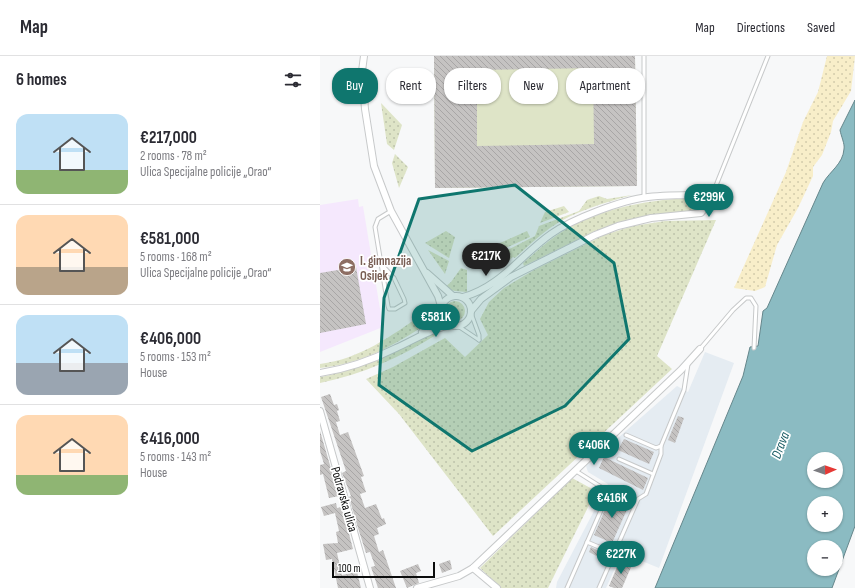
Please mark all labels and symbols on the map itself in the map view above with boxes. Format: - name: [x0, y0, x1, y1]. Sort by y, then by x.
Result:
- pin: €299K: [681, 184, 737, 218]
- pin: €217K: [458, 243, 514, 277]
- place label: I. gimnazija Osijek: [360, 253, 411, 284]
- school or university icon: I. gimnazija Osijek: [337, 257, 357, 277]
- pin: €581K: [408, 304, 464, 338]
- water label: Drava: [768, 429, 793, 461]
- pin: €406K: [566, 432, 622, 466]
- north arrow: [807, 452, 843, 488]
- street label: Podravska ulica: [327, 465, 361, 534]
- pin: €416K: [584, 485, 640, 519]
- pin: €227K: [593, 541, 649, 575]
- scale bar: [332, 560, 435, 579]

